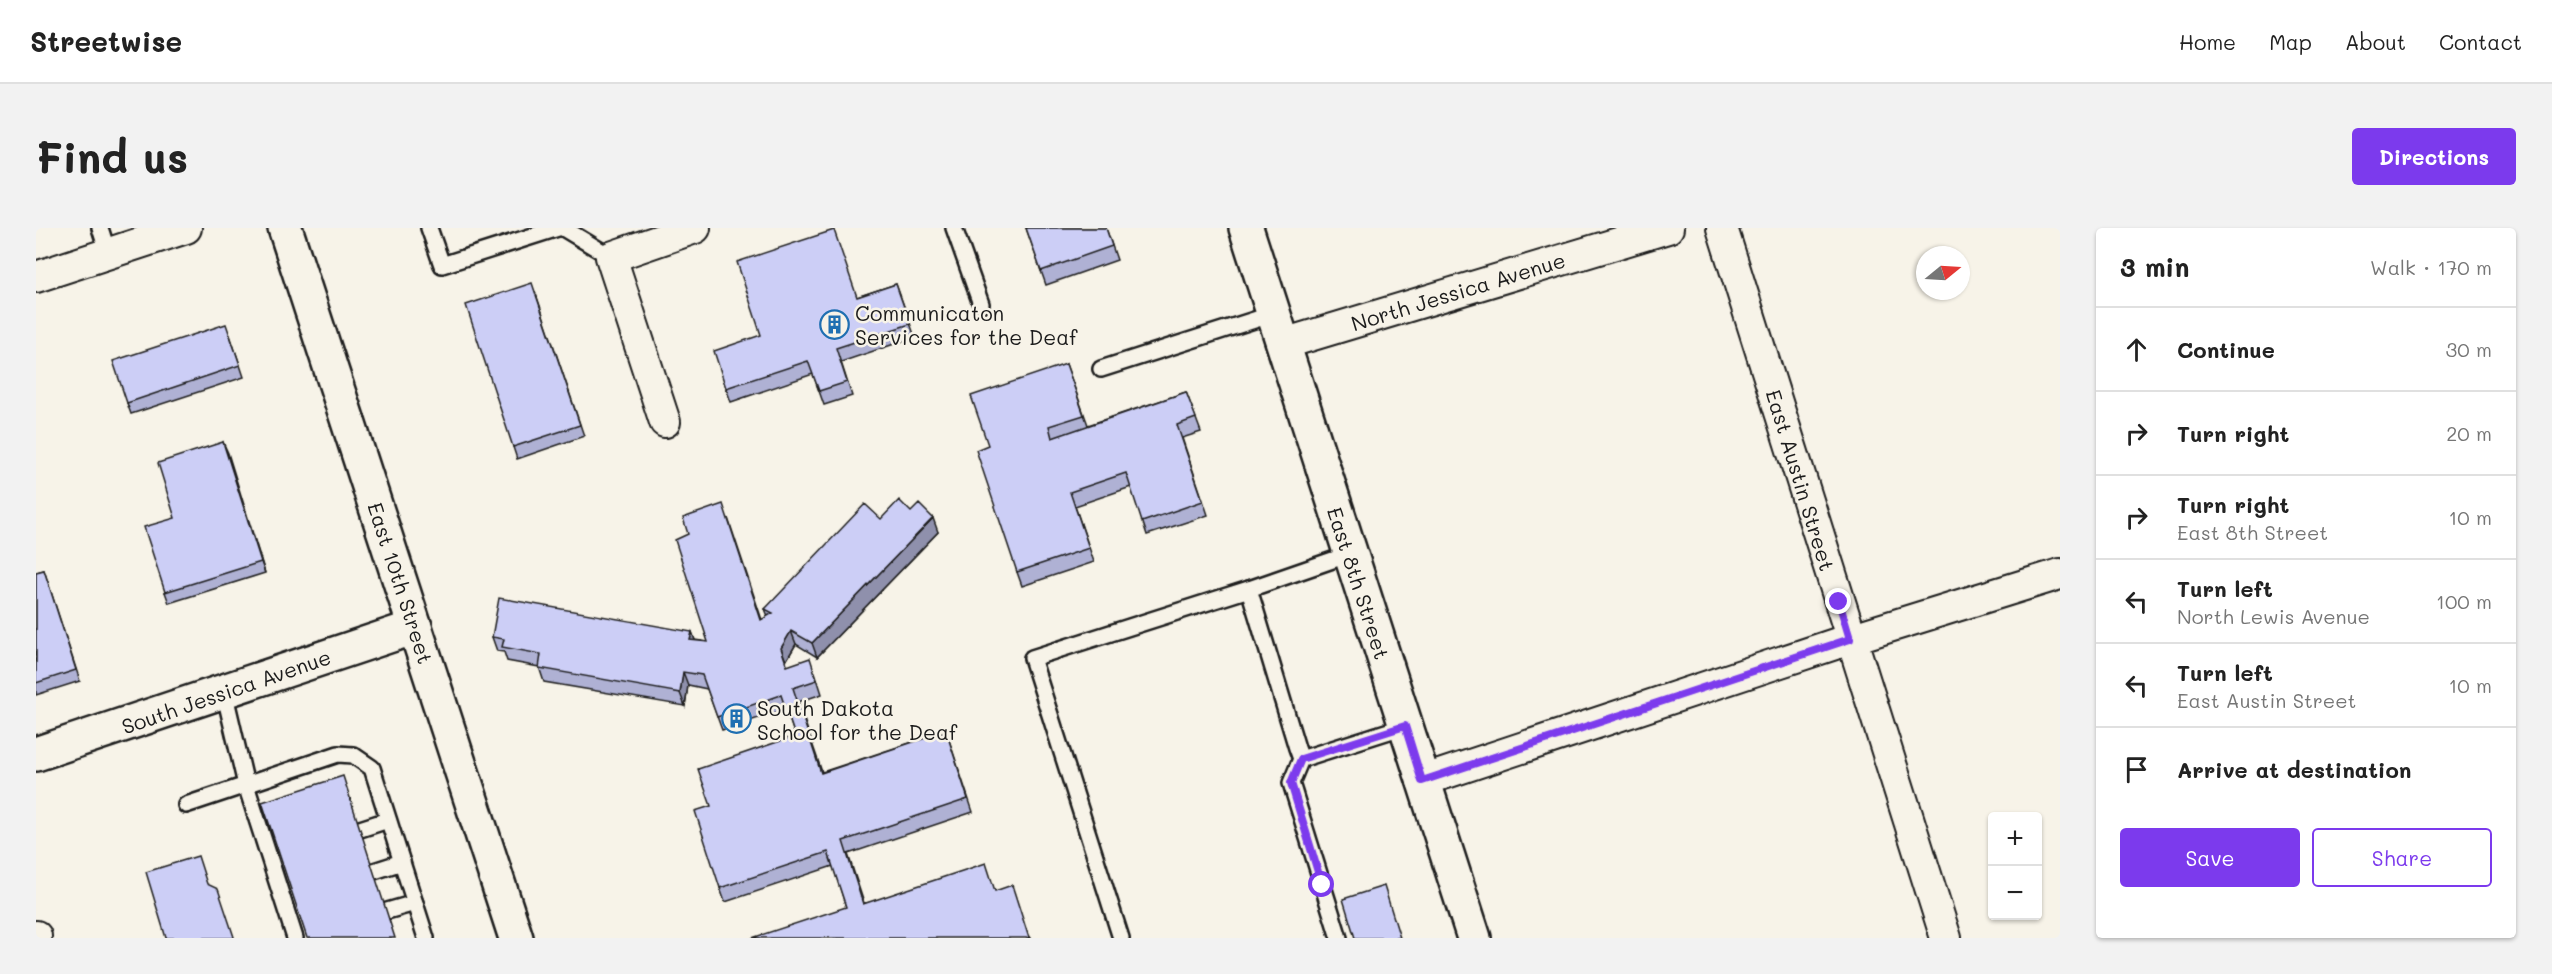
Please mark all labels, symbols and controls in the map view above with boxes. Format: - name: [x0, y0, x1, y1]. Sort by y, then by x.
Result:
- text: Streetwise: [30, 23, 182, 59]
- text: Home: [2179, 28, 2236, 55]
- text: Map: [2269, 28, 2312, 55]
- text: About: [2345, 28, 2406, 55]
- text: Contact: [2439, 28, 2522, 55]
- button: Directions: [2352, 128, 2516, 185]
- text: Find us: [36, 129, 188, 184]
- street label: North Jessica Avenue: [1348, 246, 1568, 336]
- north arrow: [1916, 246, 1970, 300]
- text: 3 min: [2120, 250, 2189, 284]
- text: Walk · 170 m: [2370, 254, 2492, 280]
- place label: Communicaton Services for the Deaf: [855, 299, 1078, 350]
- building icon: Communicaton Services for the Deaf: [818, 308, 850, 340]
- icon: ahead: [2120, 333, 2153, 366]
- text: Continue: [2177, 335, 2275, 364]
- text: 30 m: [2446, 336, 2492, 362]
- street label: East Austin Street: [1761, 386, 1841, 574]
- icon: right: [2120, 417, 2153, 450]
- text: Turn right: [2177, 419, 2289, 448]
- text: 20 m: [2446, 420, 2492, 446]
- text: Turn right: [2177, 490, 2289, 519]
- street label: East 10th Street: [362, 499, 440, 667]
- icon: right: [2120, 501, 2153, 534]
- street label: East 8th Street: [1322, 503, 1396, 663]
- text: 10 m: [2448, 504, 2492, 530]
- text: East 8th Street: [2177, 519, 2328, 545]
- text: Turn left: [2177, 574, 2273, 603]
- icon: left: [2120, 585, 2153, 618]
- route end: [1825, 588, 1851, 614]
- text: 100 m: [2436, 588, 2492, 614]
- text: North Lewis Avenue: [2177, 603, 2370, 629]
- street label: South Jessica Avenue: [118, 642, 334, 740]
- text: Turn left: [2177, 658, 2273, 687]
- icon: left: [2120, 669, 2153, 702]
- text: 10 m: [2448, 672, 2492, 698]
- text: East Austin Street: [2177, 687, 2356, 713]
- place label: South Dakota School for the Deaf: [757, 694, 958, 745]
- building icon: South Dakota School for the Deaf: [720, 703, 752, 735]
- icon: arrive: [2120, 753, 2153, 786]
- text: Arrive at destination: [2177, 755, 2412, 784]
- map controls: [1988, 812, 2042, 920]
- button: +: [1988, 812, 2042, 866]
- button: Save: [2120, 828, 2300, 887]
- button: Share: [2312, 828, 2492, 887]
- button: −: [1988, 866, 2042, 920]
- route start: [1308, 871, 1334, 897]

